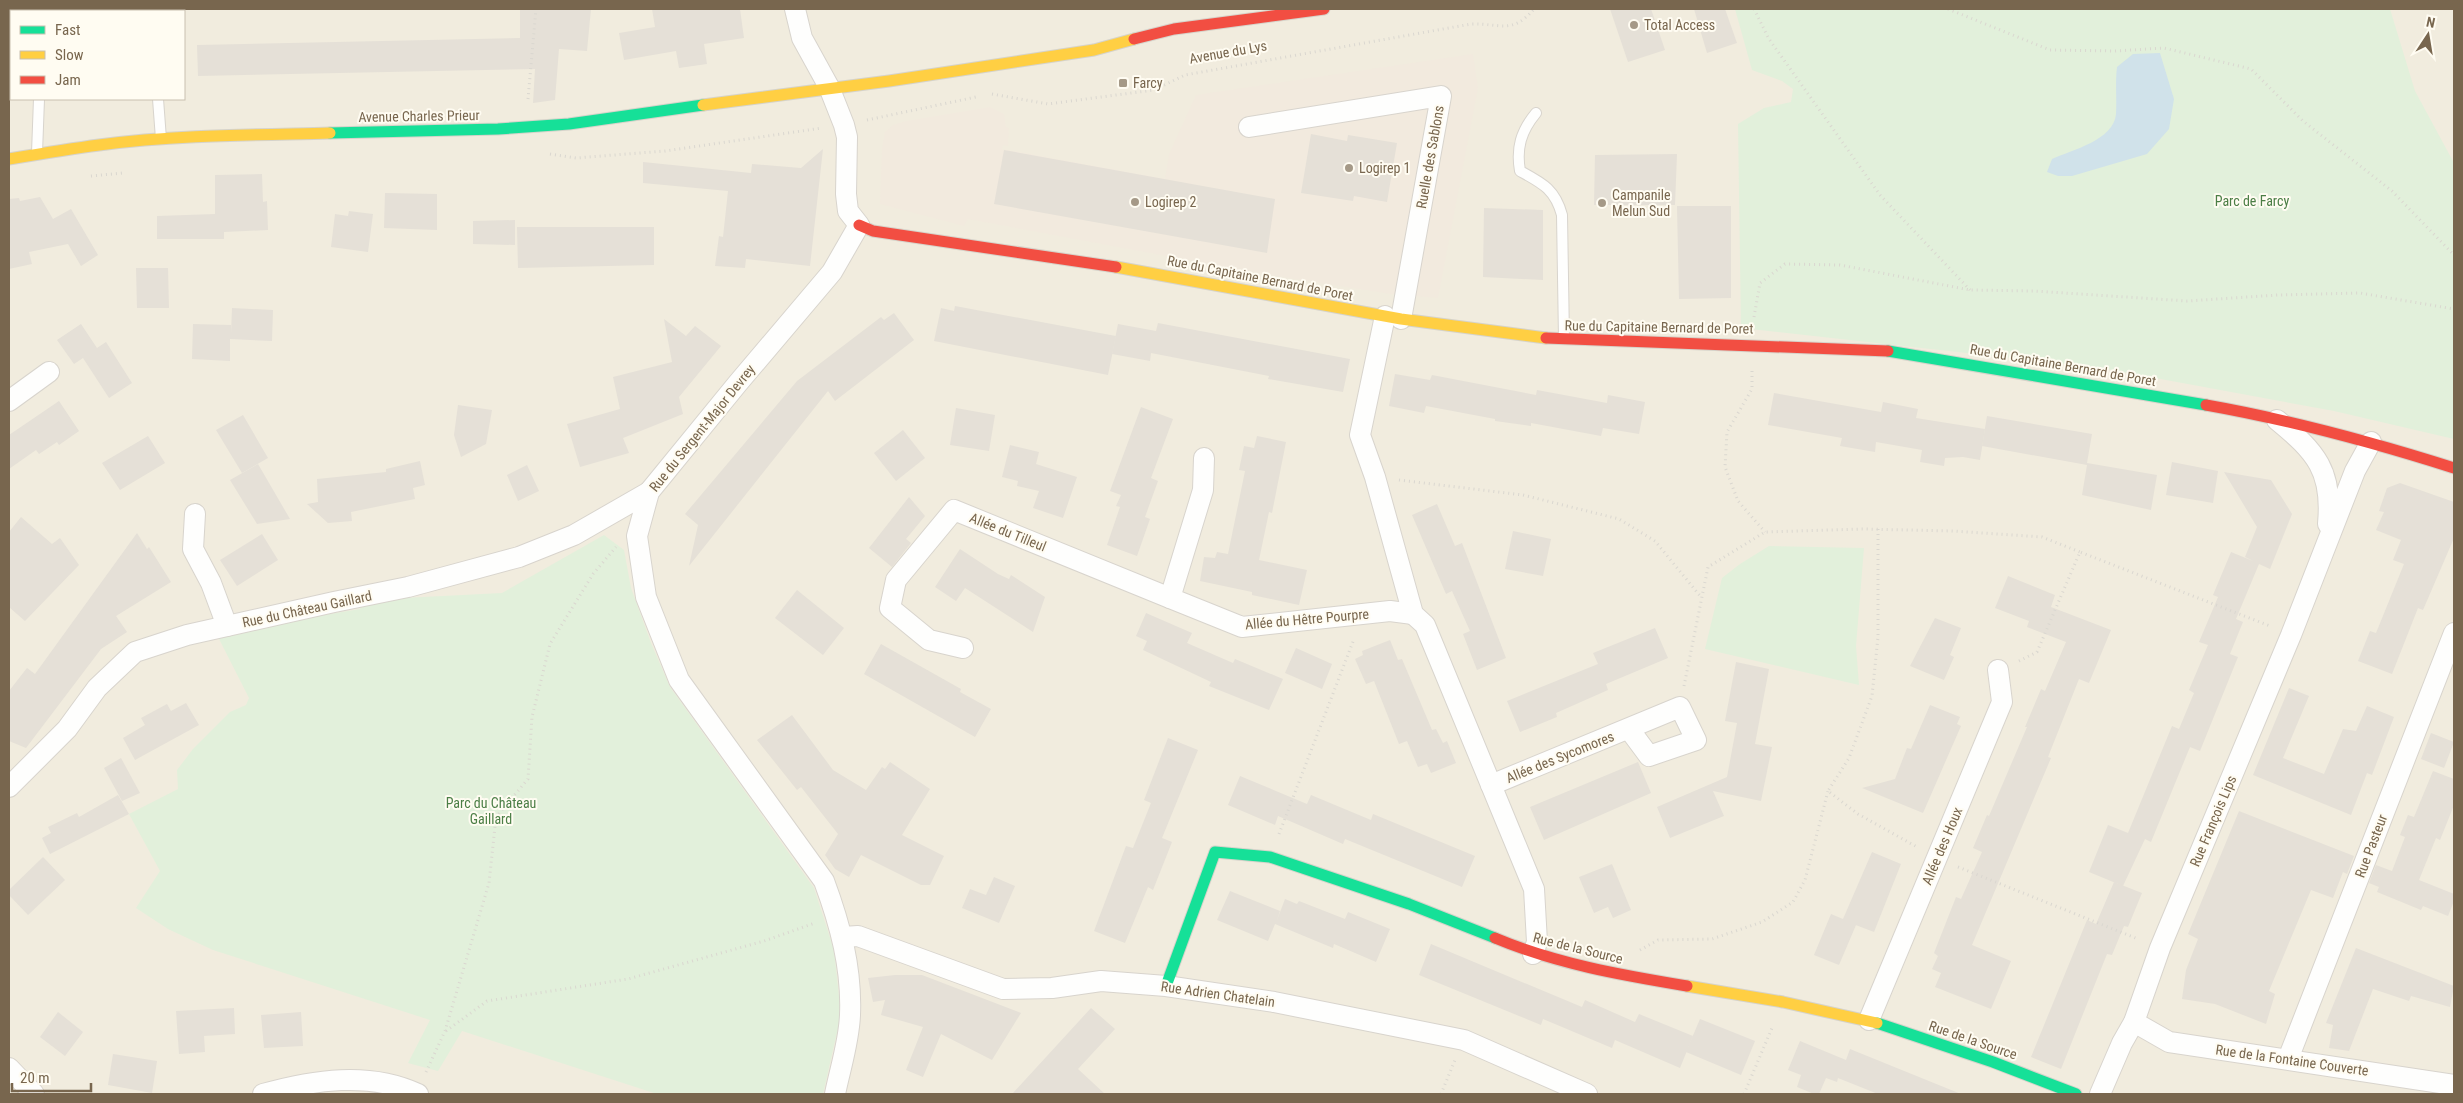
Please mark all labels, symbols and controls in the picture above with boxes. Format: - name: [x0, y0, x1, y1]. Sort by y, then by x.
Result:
- legend: [10, 10, 185, 100]
- north arrow: [2403, 10, 2453, 60]
- text: N: [2425, 14, 2437, 31]
- place label: Total Access: [1644, 17, 1715, 33]
- marker: Total Access: [1628, 19, 1640, 31]
- text: Fast: [55, 21, 80, 39]
- street label: Avenue du Lys: [1188, 37, 1268, 67]
- text: Slow: [55, 46, 84, 64]
- text: Jam: [55, 71, 81, 89]
- place label: Farcy: [1133, 75, 1163, 91]
- marker: Farcy: [1117, 77, 1129, 89]
- street label: Ruelle des Sablons: [1413, 104, 1447, 210]
- street label: Avenue Charles Prieur: [358, 107, 480, 125]
- place label: Logirep 1: [1359, 160, 1411, 176]
- marker: Logirep 1: [1343, 162, 1355, 174]
- place label: Campanile Melun Sud: [1612, 187, 1671, 219]
- park label: Parc de Farcy: [2215, 193, 2289, 209]
- place label: Logirep 2: [1145, 194, 1197, 210]
- marker: Logirep 2: [1129, 196, 1141, 208]
- marker: Campanile Melun Sud: [1596, 197, 1608, 209]
- street label: Rue du Capitaine Bernard de Poret: [1166, 252, 1354, 304]
- street label: Rue du Capitaine Bernard de Poret: [1564, 317, 1754, 337]
- street label: Rue du Capitaine Bernard de Poret: [1969, 341, 2157, 389]
- street label: Rue du Sergent-Major Devrey: [646, 361, 758, 495]
- street label: Allée du Tilleul: [967, 509, 1049, 555]
- street label: Rue du Château Gaillard: [241, 587, 373, 631]
- street label: Allée du Hêtre Pourpre: [1244, 606, 1370, 632]
- street label: Allée des Sycomores: [1504, 728, 1616, 786]
- street label: Rue François Lips: [2187, 773, 2239, 869]
- park label: Parc du Château Gaillard: [446, 795, 536, 827]
- street label: Allée des Houx: [1919, 805, 1965, 887]
- street label: Rue Pasteur: [2352, 812, 2390, 880]
- street label: Rue de la Source: [1531, 929, 1625, 967]
- street label: Rue Adrien Chatelain: [1160, 978, 1276, 1010]
- street label: Rue de la Source: [1927, 1017, 2020, 1063]
- street label: Rue de la Fontaine Couverte: [2214, 1041, 2370, 1079]
- scale bar: [12, 1060, 91, 1092]
- text: 20 m: [20, 1069, 50, 1087]

